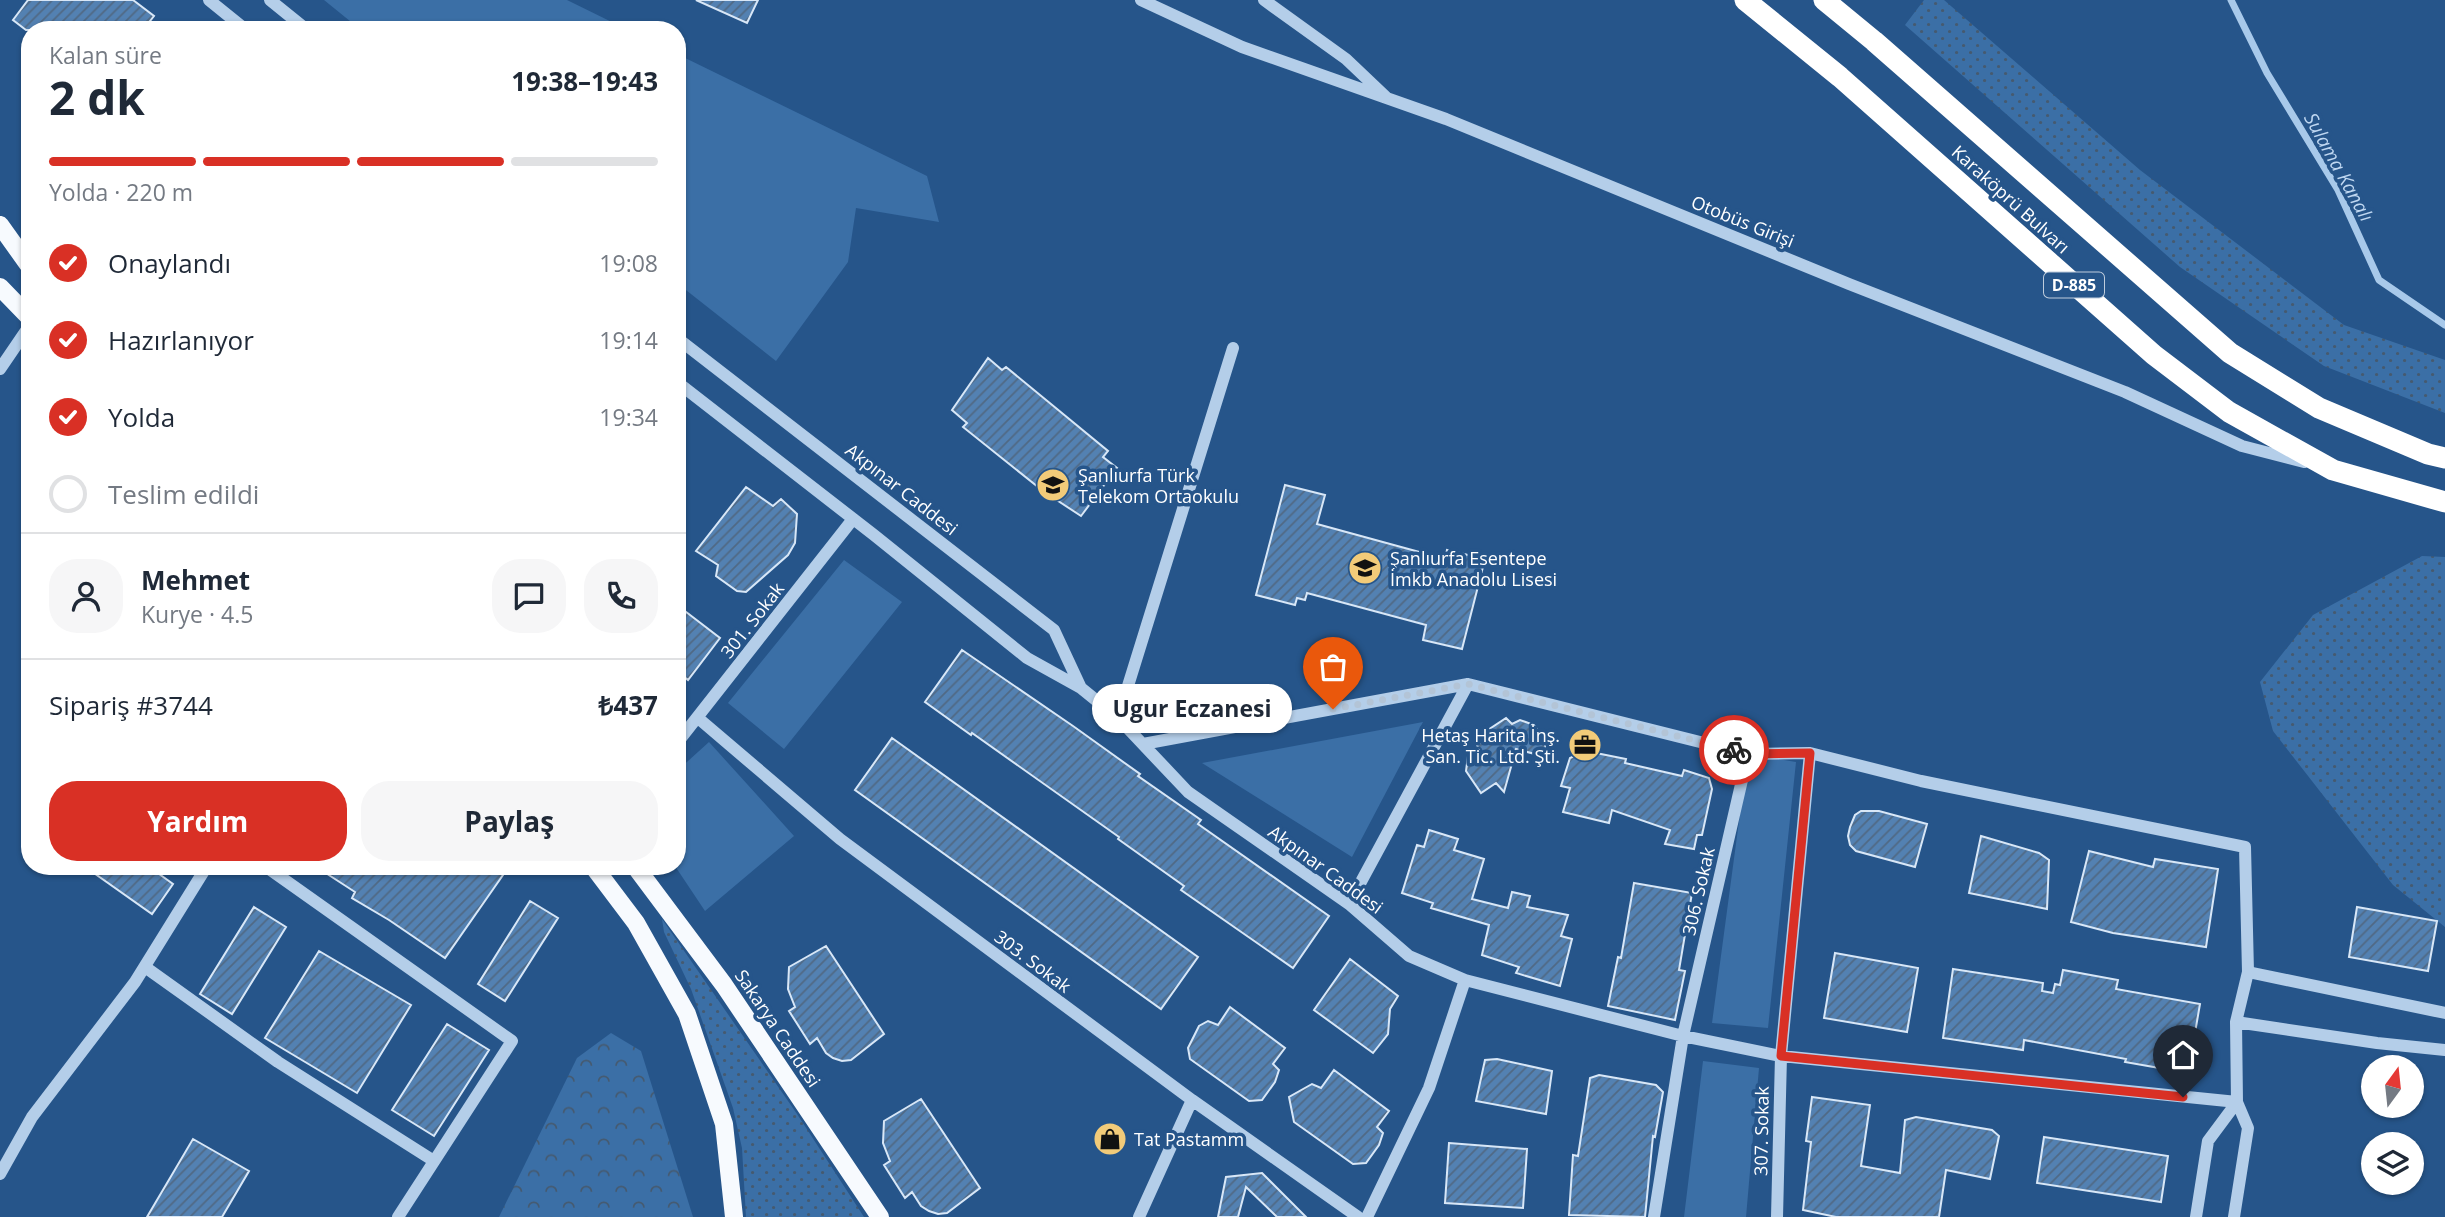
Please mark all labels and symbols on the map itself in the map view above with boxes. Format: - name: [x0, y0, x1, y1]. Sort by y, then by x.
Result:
- water label: Sulama Kanalı: [2298, 108, 2380, 226]
- street label: Karaköprü Bulvarı: [1947, 140, 2075, 258]
- street label: Otobüs Girişi: [1688, 189, 1798, 253]
- road number: D-885: [2044, 272, 2104, 298]
- street label: Akpınar Caddesi: [841, 438, 963, 540]
- place label: Şanlıurfa Türk Telekom Ortaokulu: [1078, 463, 1239, 508]
- school or university icon: Şanlıurfa Türk Telekom Ortaokulu: [1034, 466, 1072, 504]
- place label: Şanlıurfa Esentepe İmkb Anadolu Lisesi: [1390, 546, 1557, 591]
- school or university icon: Şanlıurfa Esentepe İmkb Anadolu Lisesi: [1346, 549, 1384, 587]
- street label: 301. Sokak: [715, 577, 789, 663]
- pin: [1303, 637, 1363, 709]
- callout: Ugur Eczanesi: [1092, 684, 1291, 734]
- courier: [1699, 715, 1769, 785]
- place label: Hetaş Harita İnş. San. Tic. Ltd. Şti.: [1421, 723, 1560, 768]
- office icon: Hetaş Harita İnş. San. Tic. Ltd. Şti.: [1566, 726, 1604, 764]
- street label: Akpınar Caddesi: [1264, 819, 1388, 919]
- street label: 306. Sokak: [1676, 844, 1720, 938]
- street label: 303. Sokak: [990, 924, 1077, 998]
- street label: Sakarya Caddesi: [730, 965, 826, 1091]
- pin: [2153, 1025, 2213, 1097]
- north arrow: [2361, 1055, 2424, 1118]
- street label: 307. Sokak: [1748, 1085, 1774, 1176]
- shop icon: Tat Pastamm: [1091, 1120, 1129, 1158]
- place label: Tat Pastamm: [1134, 1127, 1244, 1151]

